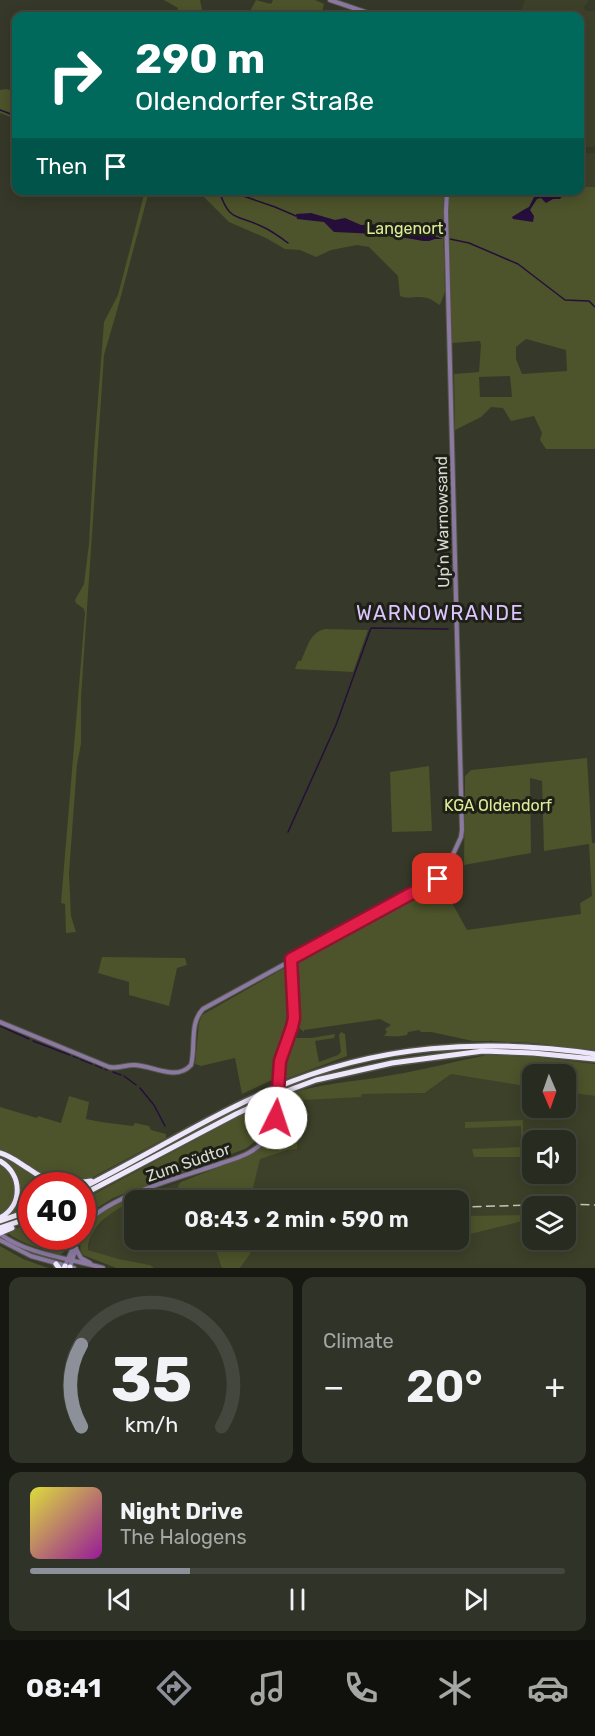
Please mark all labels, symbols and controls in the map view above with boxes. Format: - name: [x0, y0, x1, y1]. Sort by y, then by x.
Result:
- text: 290 m: [135, 34, 265, 84]
- icon: right: [36, 36, 114, 114]
- text: Oldendorfer Straße: [135, 85, 374, 117]
- icon: arrive: [99, 150, 132, 183]
- text: Then: [36, 153, 87, 180]
- park label: Langenort: [366, 219, 444, 238]
- street label: Up’n Warnowsand: [432, 456, 453, 588]
- district label: WARNOWRANDE: [356, 601, 524, 625]
- park label: KGA Oldendorf: [444, 796, 553, 815]
- pin: [412, 853, 463, 904]
- icon: arrive: [421, 862, 454, 895]
- north arrow: [522, 1064, 576, 1118]
- map controls: [522, 1064, 576, 1250]
- position arrow: [244, 1086, 308, 1150]
- button: sound: [522, 1130, 576, 1184]
- street label: Zum Südtor: [144, 1139, 233, 1186]
- speed limit sign: 40: [18, 1172, 96, 1250]
- button: layers: [522, 1196, 576, 1250]
- text: 08:43 · 2 min · 590 m: [184, 1206, 409, 1233]
- text: Climate: [323, 1329, 394, 1353]
- text: 35: [110, 1343, 192, 1417]
- text: 20°: [406, 1360, 483, 1413]
- text: −: [323, 1367, 344, 1406]
- text: +: [544, 1367, 565, 1406]
- text: km/h: [124, 1412, 178, 1437]
- text: Night Drive: [120, 1498, 243, 1525]
- text: The Halogens: [120, 1525, 247, 1549]
- icon: previous: [103, 1583, 136, 1616]
- icon: pause: [281, 1583, 314, 1616]
- icon: next: [459, 1583, 492, 1616]
- icon: directions: [153, 1667, 195, 1709]
- icon: music: [247, 1667, 289, 1709]
- icon: phone: [340, 1667, 382, 1709]
- icon: climate: [434, 1667, 476, 1709]
- icon: car: [527, 1667, 569, 1709]
- text: 08:41: [26, 1672, 101, 1704]

